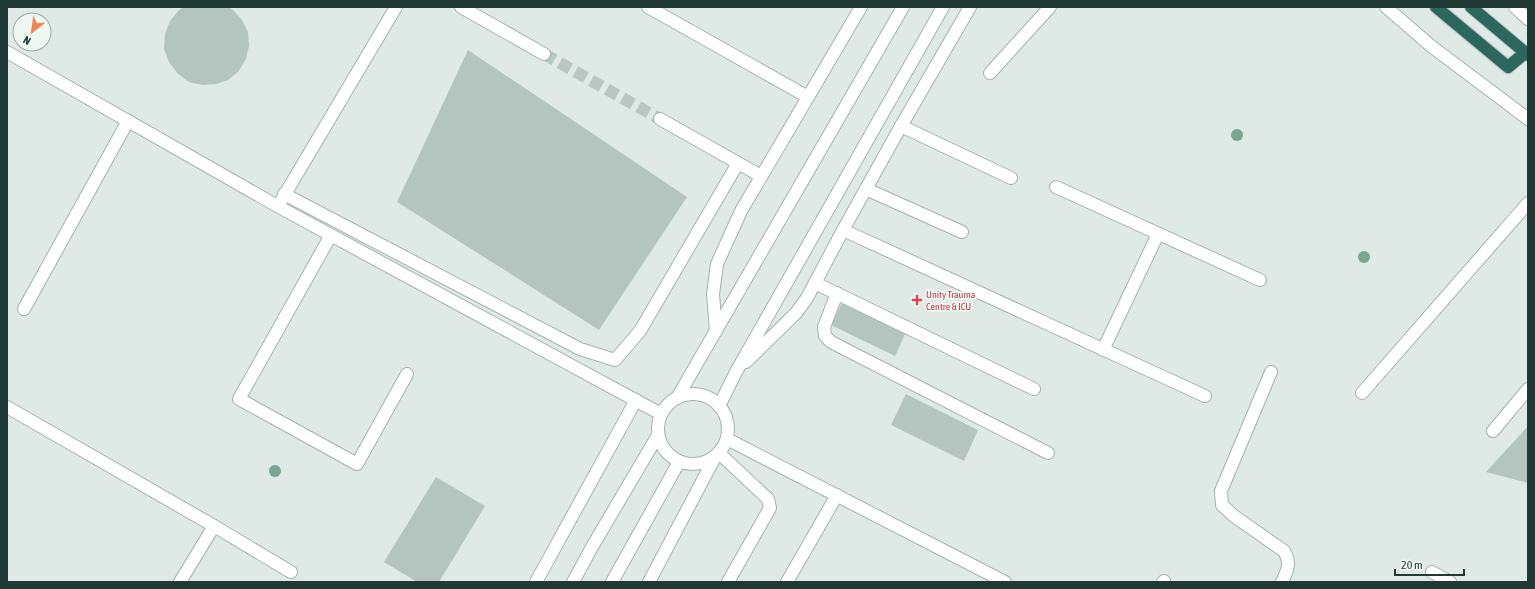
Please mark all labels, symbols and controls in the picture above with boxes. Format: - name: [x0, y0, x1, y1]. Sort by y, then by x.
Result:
- north arrow: [12, 12, 52, 52]
- text: N: [21, 34, 33, 47]
- place label: Unity Trauma Centre & ICU: [926, 289, 976, 312]
- marker: Unity Trauma Centre & ICU: [911, 294, 923, 306]
- scale bar: [1395, 551, 1464, 577]
- text: 20 m: [1401, 558, 1423, 572]

